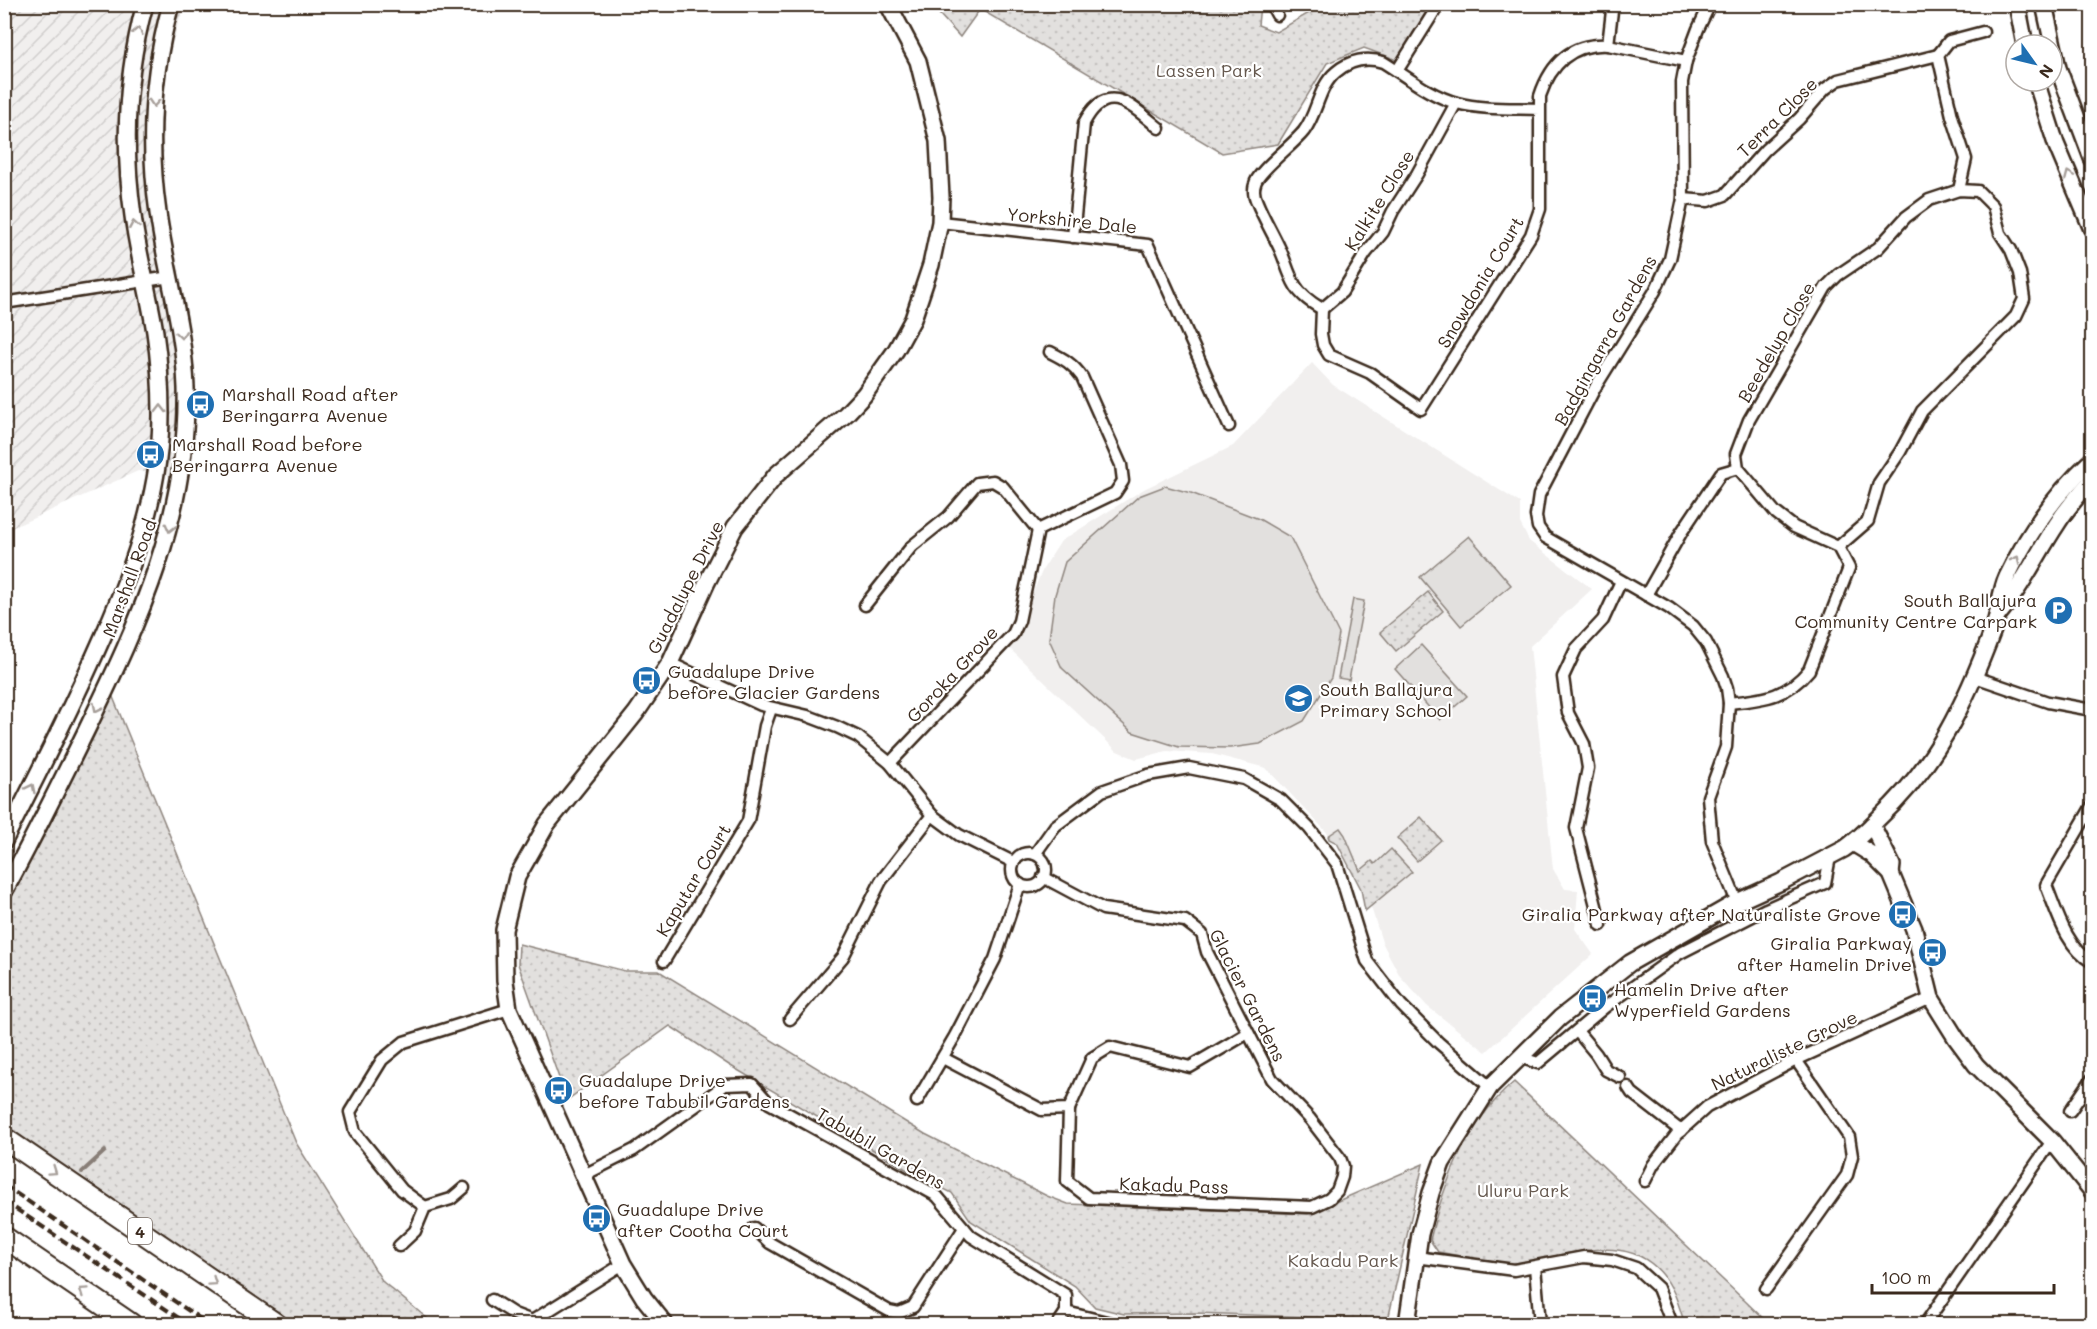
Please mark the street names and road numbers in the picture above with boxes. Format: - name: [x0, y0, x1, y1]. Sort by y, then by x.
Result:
- street label: Terra Close: [1732, 72, 1822, 162]
- street label: Kalkite Close: [1338, 145, 1420, 255]
- street label: Yorkshire Dale: [1006, 201, 1138, 239]
- street label: Snowdonia Court: [1431, 212, 1529, 352]
- street label: Badgingarra Gardens: [1548, 251, 1662, 429]
- street label: Beedelup Close: [1732, 277, 1820, 407]
- street label: Marshall Road: [96, 515, 162, 641]
- street label: Guadalupe Drive: [641, 516, 729, 658]
- street label: Goroka Grove: [901, 620, 1003, 728]
- street label: Kaputar Court: [650, 819, 736, 941]
- street label: Glacier Gardens: [1204, 925, 1292, 1065]
- street label: Naturaliste Grove: [1707, 1004, 1861, 1096]
- street label: Tabubil Gardens: [812, 1101, 950, 1195]
- street label: Kakadu Pass: [1119, 1171, 1229, 1199]
- road number: 4: [128, 1218, 152, 1244]

